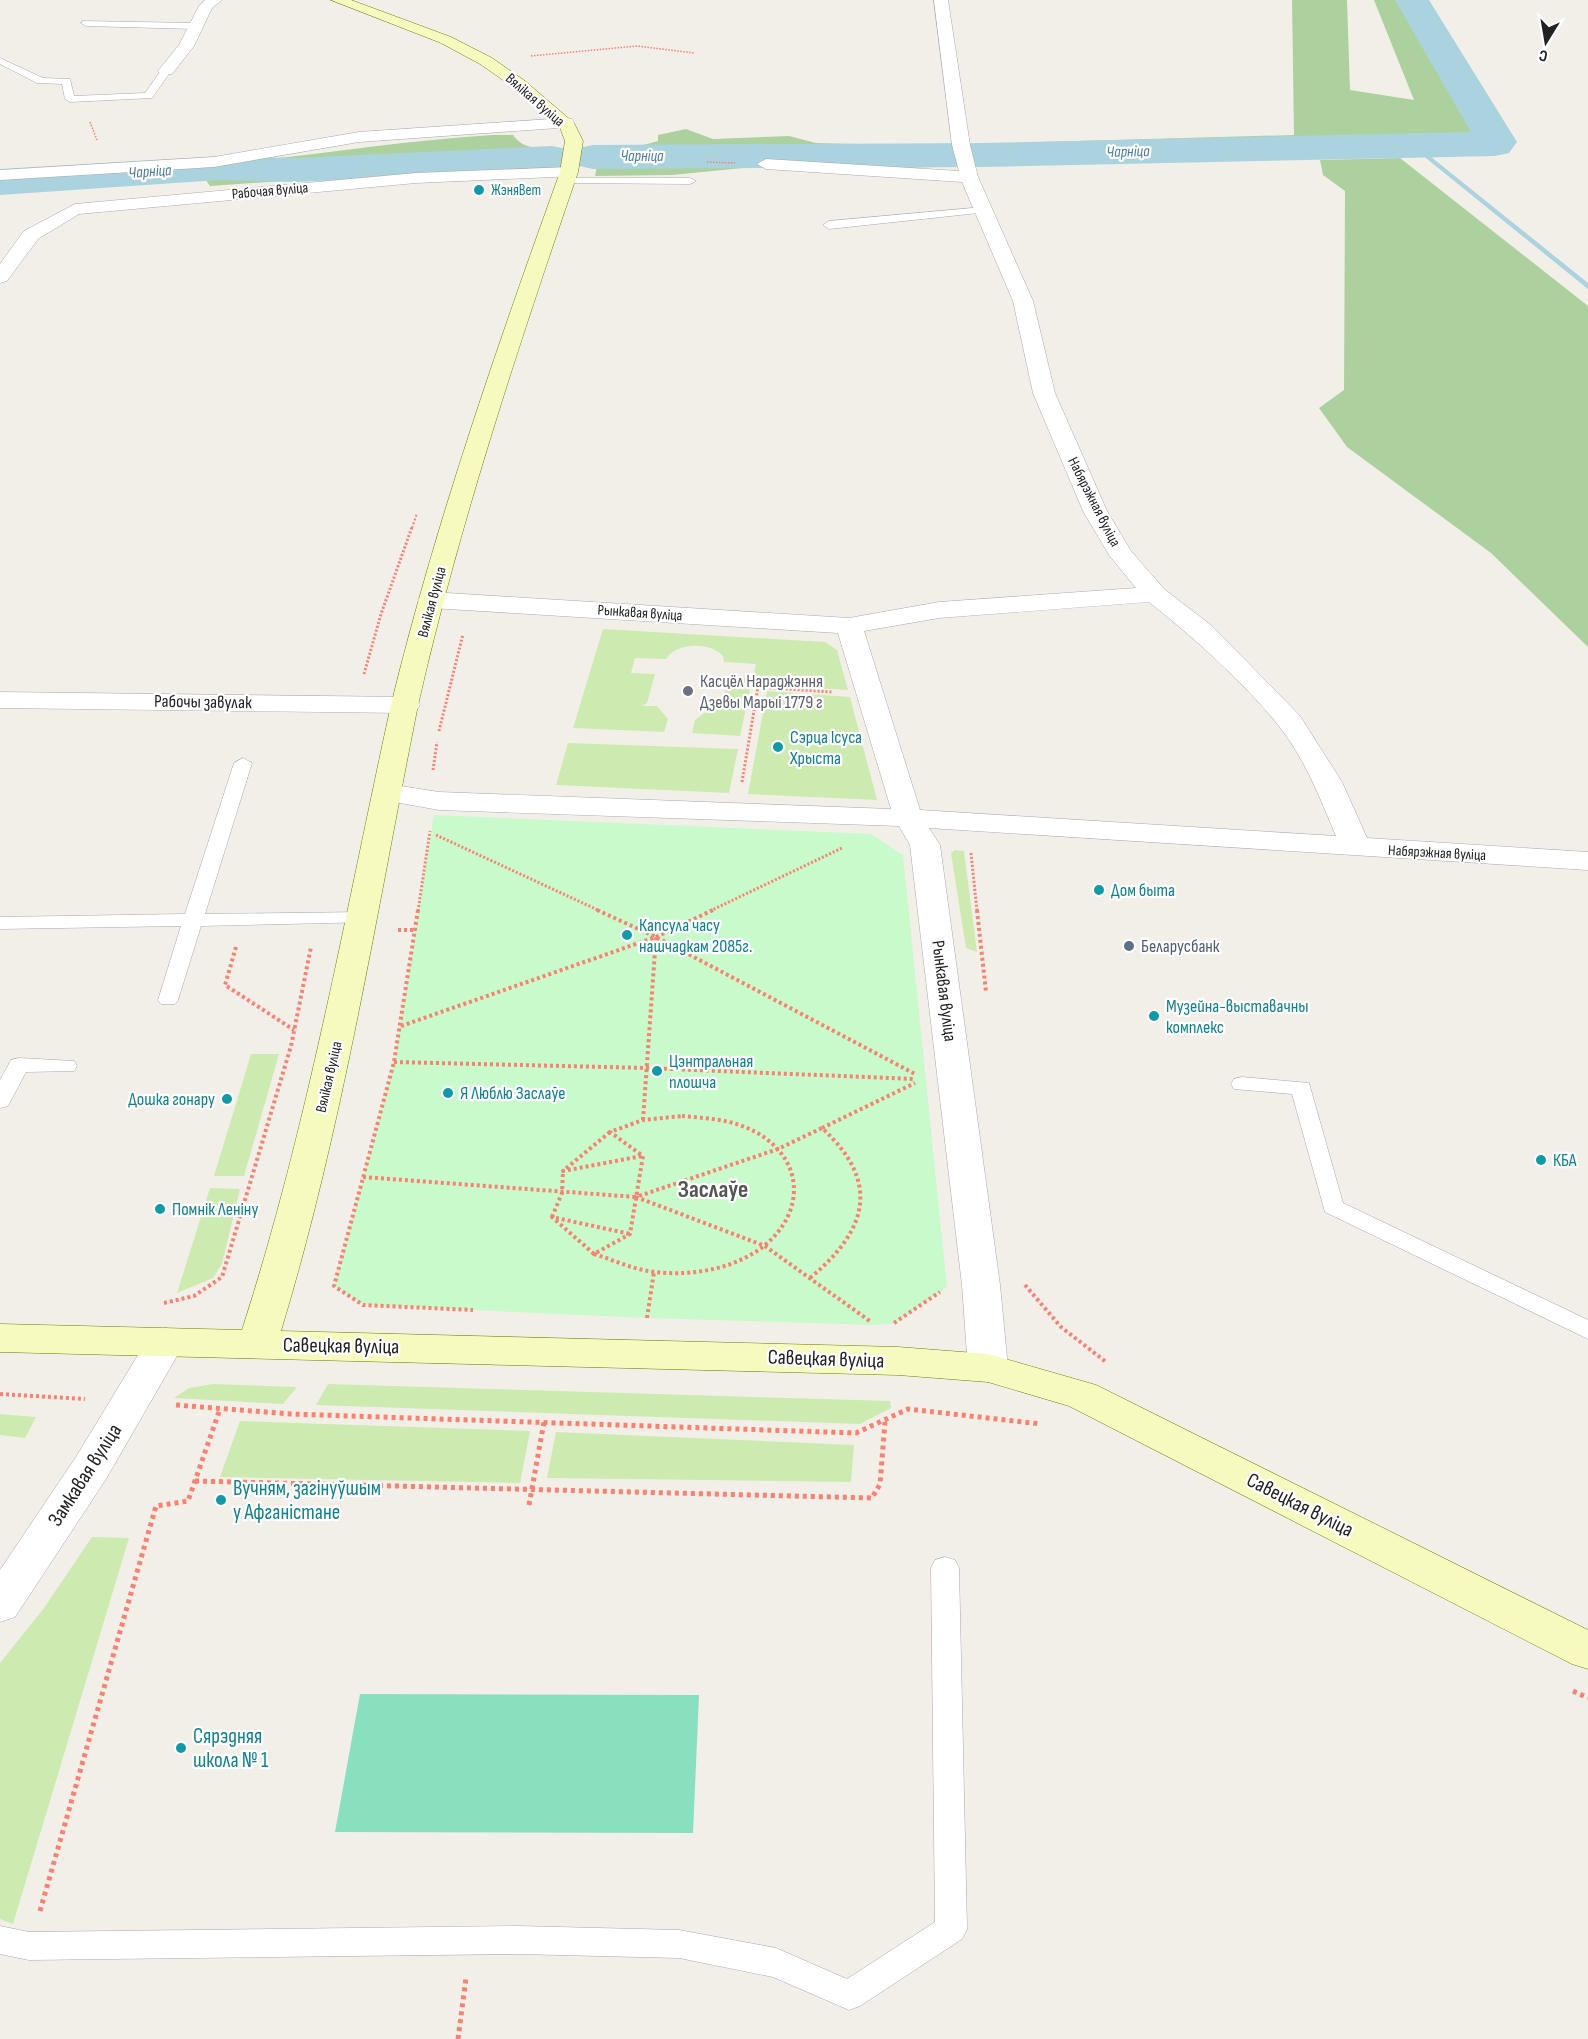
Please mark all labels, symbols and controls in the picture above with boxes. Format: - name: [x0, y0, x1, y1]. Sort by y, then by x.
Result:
- north arrow: [1516, 12, 1576, 72]
- text: С: [1538, 45, 1549, 65]
- street label: Вялікая вуліца: [501, 69, 569, 131]
- water label: Чарніца: [1106, 142, 1150, 162]
- water label: Чарніца: [620, 147, 664, 166]
- water label: Чарніца: [128, 161, 173, 183]
- street label: Рабочая вуліца: [231, 178, 309, 204]
- place label: ЖэняВет: [491, 181, 541, 200]
- marker: ЖэняВет: [472, 183, 486, 197]
- street label: Набярэжная вуліца: [1063, 454, 1125, 550]
- street label: Вялікая вуліца: [413, 564, 451, 639]
- street label: Рынкавая вуліца: [597, 601, 683, 625]
- place label: Касцёл Нараджэння Дзевы Марыі 1779 г: [700, 671, 823, 713]
- marker: Касцёл Нараджэння Дзевы Марыі 1779 г: [681, 684, 695, 698]
- street label: Рабочы завулак: [154, 691, 252, 713]
- place label: Сэрца Ісуса Хрыста: [789, 727, 862, 769]
- marker: Сэрца Ісуса Хрыста: [771, 740, 785, 754]
- street label: Набярэжная вуліца: [1388, 841, 1487, 865]
- place label: Дом быта: [1111, 880, 1175, 901]
- marker: Дом быта: [1092, 883, 1106, 897]
- place label: Капсула часу нашчадкам 2085г.: [639, 915, 752, 957]
- marker: Капсула часу нашчадкам 2085г.: [620, 928, 634, 942]
- place label: Беларусбанк: [1141, 936, 1220, 957]
- street label: Рынкавая вуліца: [927, 939, 961, 1043]
- marker: Беларусбанк: [1122, 939, 1136, 953]
- place label: Музейна-выставачны комплекс: [1166, 996, 1309, 1038]
- marker: Музейна-выставачны комплекс: [1147, 1009, 1161, 1023]
- street label: Вялікая вуліца: [312, 1039, 346, 1114]
- place label: Цэнтральная плошча: [669, 1051, 753, 1093]
- marker: Цэнтральная плошча: [650, 1064, 664, 1078]
- place label: Я Люблю Заслаўе: [460, 1083, 565, 1104]
- marker: Я Люблю Заслаўе: [441, 1086, 455, 1100]
- place label: Дошка гонару: [128, 1089, 215, 1110]
- marker: Дошка гонару: [220, 1092, 234, 1106]
- place label: КБА: [1553, 1150, 1577, 1171]
- marker: КБА: [1534, 1153, 1548, 1167]
- district label: Заслаўе: [678, 1175, 748, 1204]
- place label: Помнік Леніну: [172, 1199, 258, 1220]
- marker: Помнік Леніну: [153, 1202, 167, 1216]
- street label: Савецкая вуліца: [283, 1332, 399, 1360]
- street label: Савецкая вуліца: [767, 1344, 885, 1374]
- street label: Замкавая вуліца: [43, 1419, 127, 1531]
- street label: Савецкая вуліца: [1242, 1467, 1358, 1543]
- place label: Вучням, загінуўшым у Афганістане: [233, 1476, 381, 1525]
- marker: Вучням, загінуўшым у Афганістане: [214, 1493, 228, 1507]
- place label: Сярэдняя школа № 1: [193, 1724, 269, 1773]
- marker: Сярэдняя школа № 1: [174, 1741, 188, 1755]

